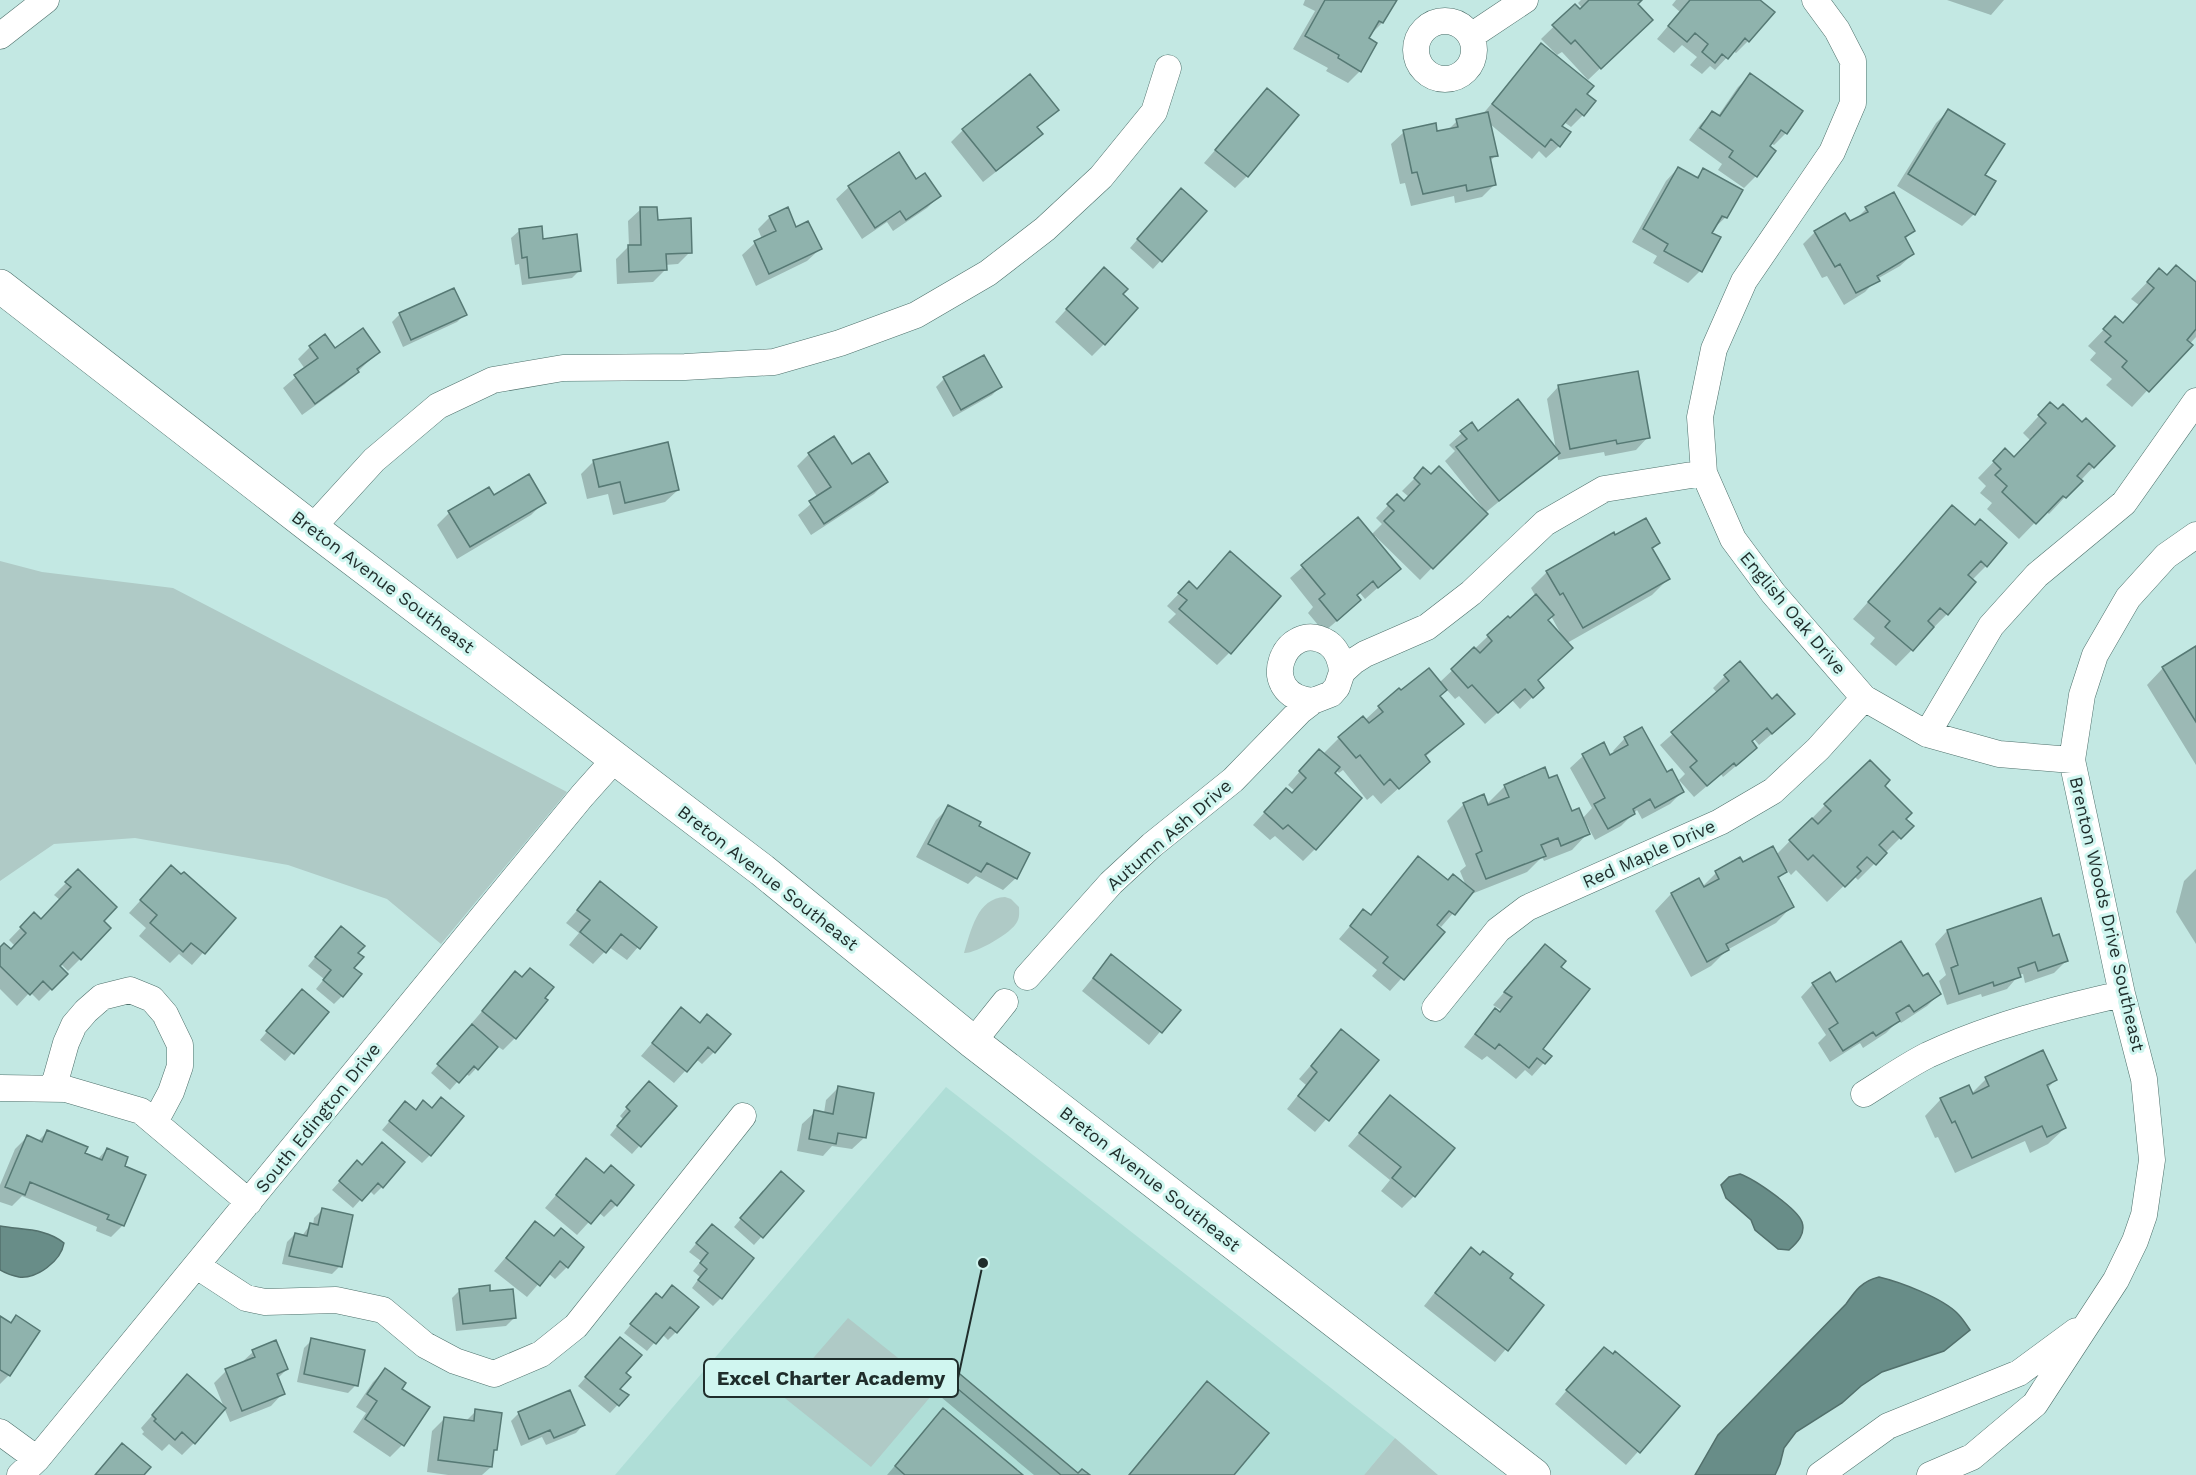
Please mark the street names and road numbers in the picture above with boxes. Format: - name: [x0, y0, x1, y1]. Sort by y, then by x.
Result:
- street label: Breton Avenue Southeast: [288, 506, 479, 657]
- street label: English Oak Drive: [1736, 547, 1851, 678]
- street label: Autumn Ash Drive: [1102, 775, 1235, 895]
- street label: Brenton Woods Drive Southeast: [2066, 775, 2149, 1054]
- street label: Breton Avenue Southeast: [674, 801, 863, 955]
- street label: Red Maple Drive: [1579, 815, 1718, 892]
- street label: South Edington Drive: [251, 1039, 384, 1197]
- street label: Breton Avenue Southeast: [1056, 1102, 1245, 1256]

